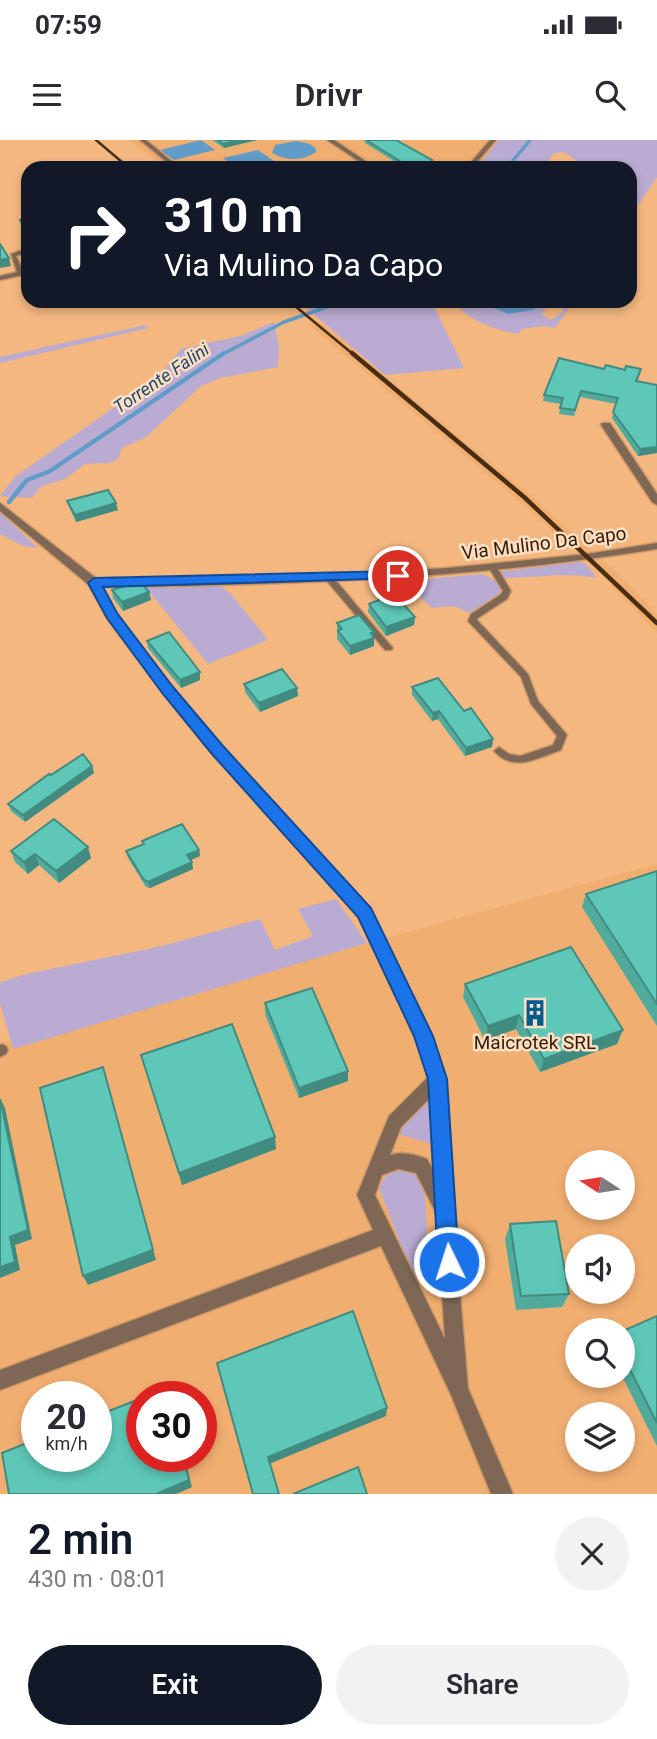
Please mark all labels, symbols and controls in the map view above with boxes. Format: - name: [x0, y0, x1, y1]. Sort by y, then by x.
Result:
- text: 07:59: [35, 10, 102, 40]
- icon: menu: [28, 76, 66, 114]
- text: Drivr: [294, 76, 363, 114]
- icon: search: [591, 76, 629, 114]
- text: 310 m: [164, 187, 303, 244]
- icon: right: [49, 189, 140, 280]
- text: Via Mulino Da Capo: [164, 246, 443, 284]
- water label: Torrente Falini: [109, 338, 213, 418]
- street label: Via Mulino Da Capo: [460, 521, 628, 565]
- pin: [368, 546, 428, 606]
- icon: arrive: [379, 557, 417, 595]
- building icon: Maicrotek SRL: [520, 998, 550, 1028]
- place label: Maicrotek SRL: [474, 1031, 596, 1054]
- north arrow: [565, 1150, 635, 1220]
- map controls: [565, 1150, 635, 1472]
- position arrow: [412, 1225, 486, 1299]
- button: sound: [565, 1234, 635, 1304]
- button: search: [565, 1318, 635, 1388]
- speed limit sign: 30: [126, 1381, 217, 1472]
- text: 20: [46, 1397, 87, 1438]
- button: layers: [565, 1402, 635, 1472]
- text: km/h: [45, 1433, 88, 1454]
- text: 2 min: [28, 1515, 133, 1564]
- button: close: [555, 1517, 629, 1591]
- text: 430 m · 08:01: [28, 1566, 167, 1593]
- button: Exit: [28, 1645, 322, 1725]
- button: Share: [336, 1645, 629, 1725]

